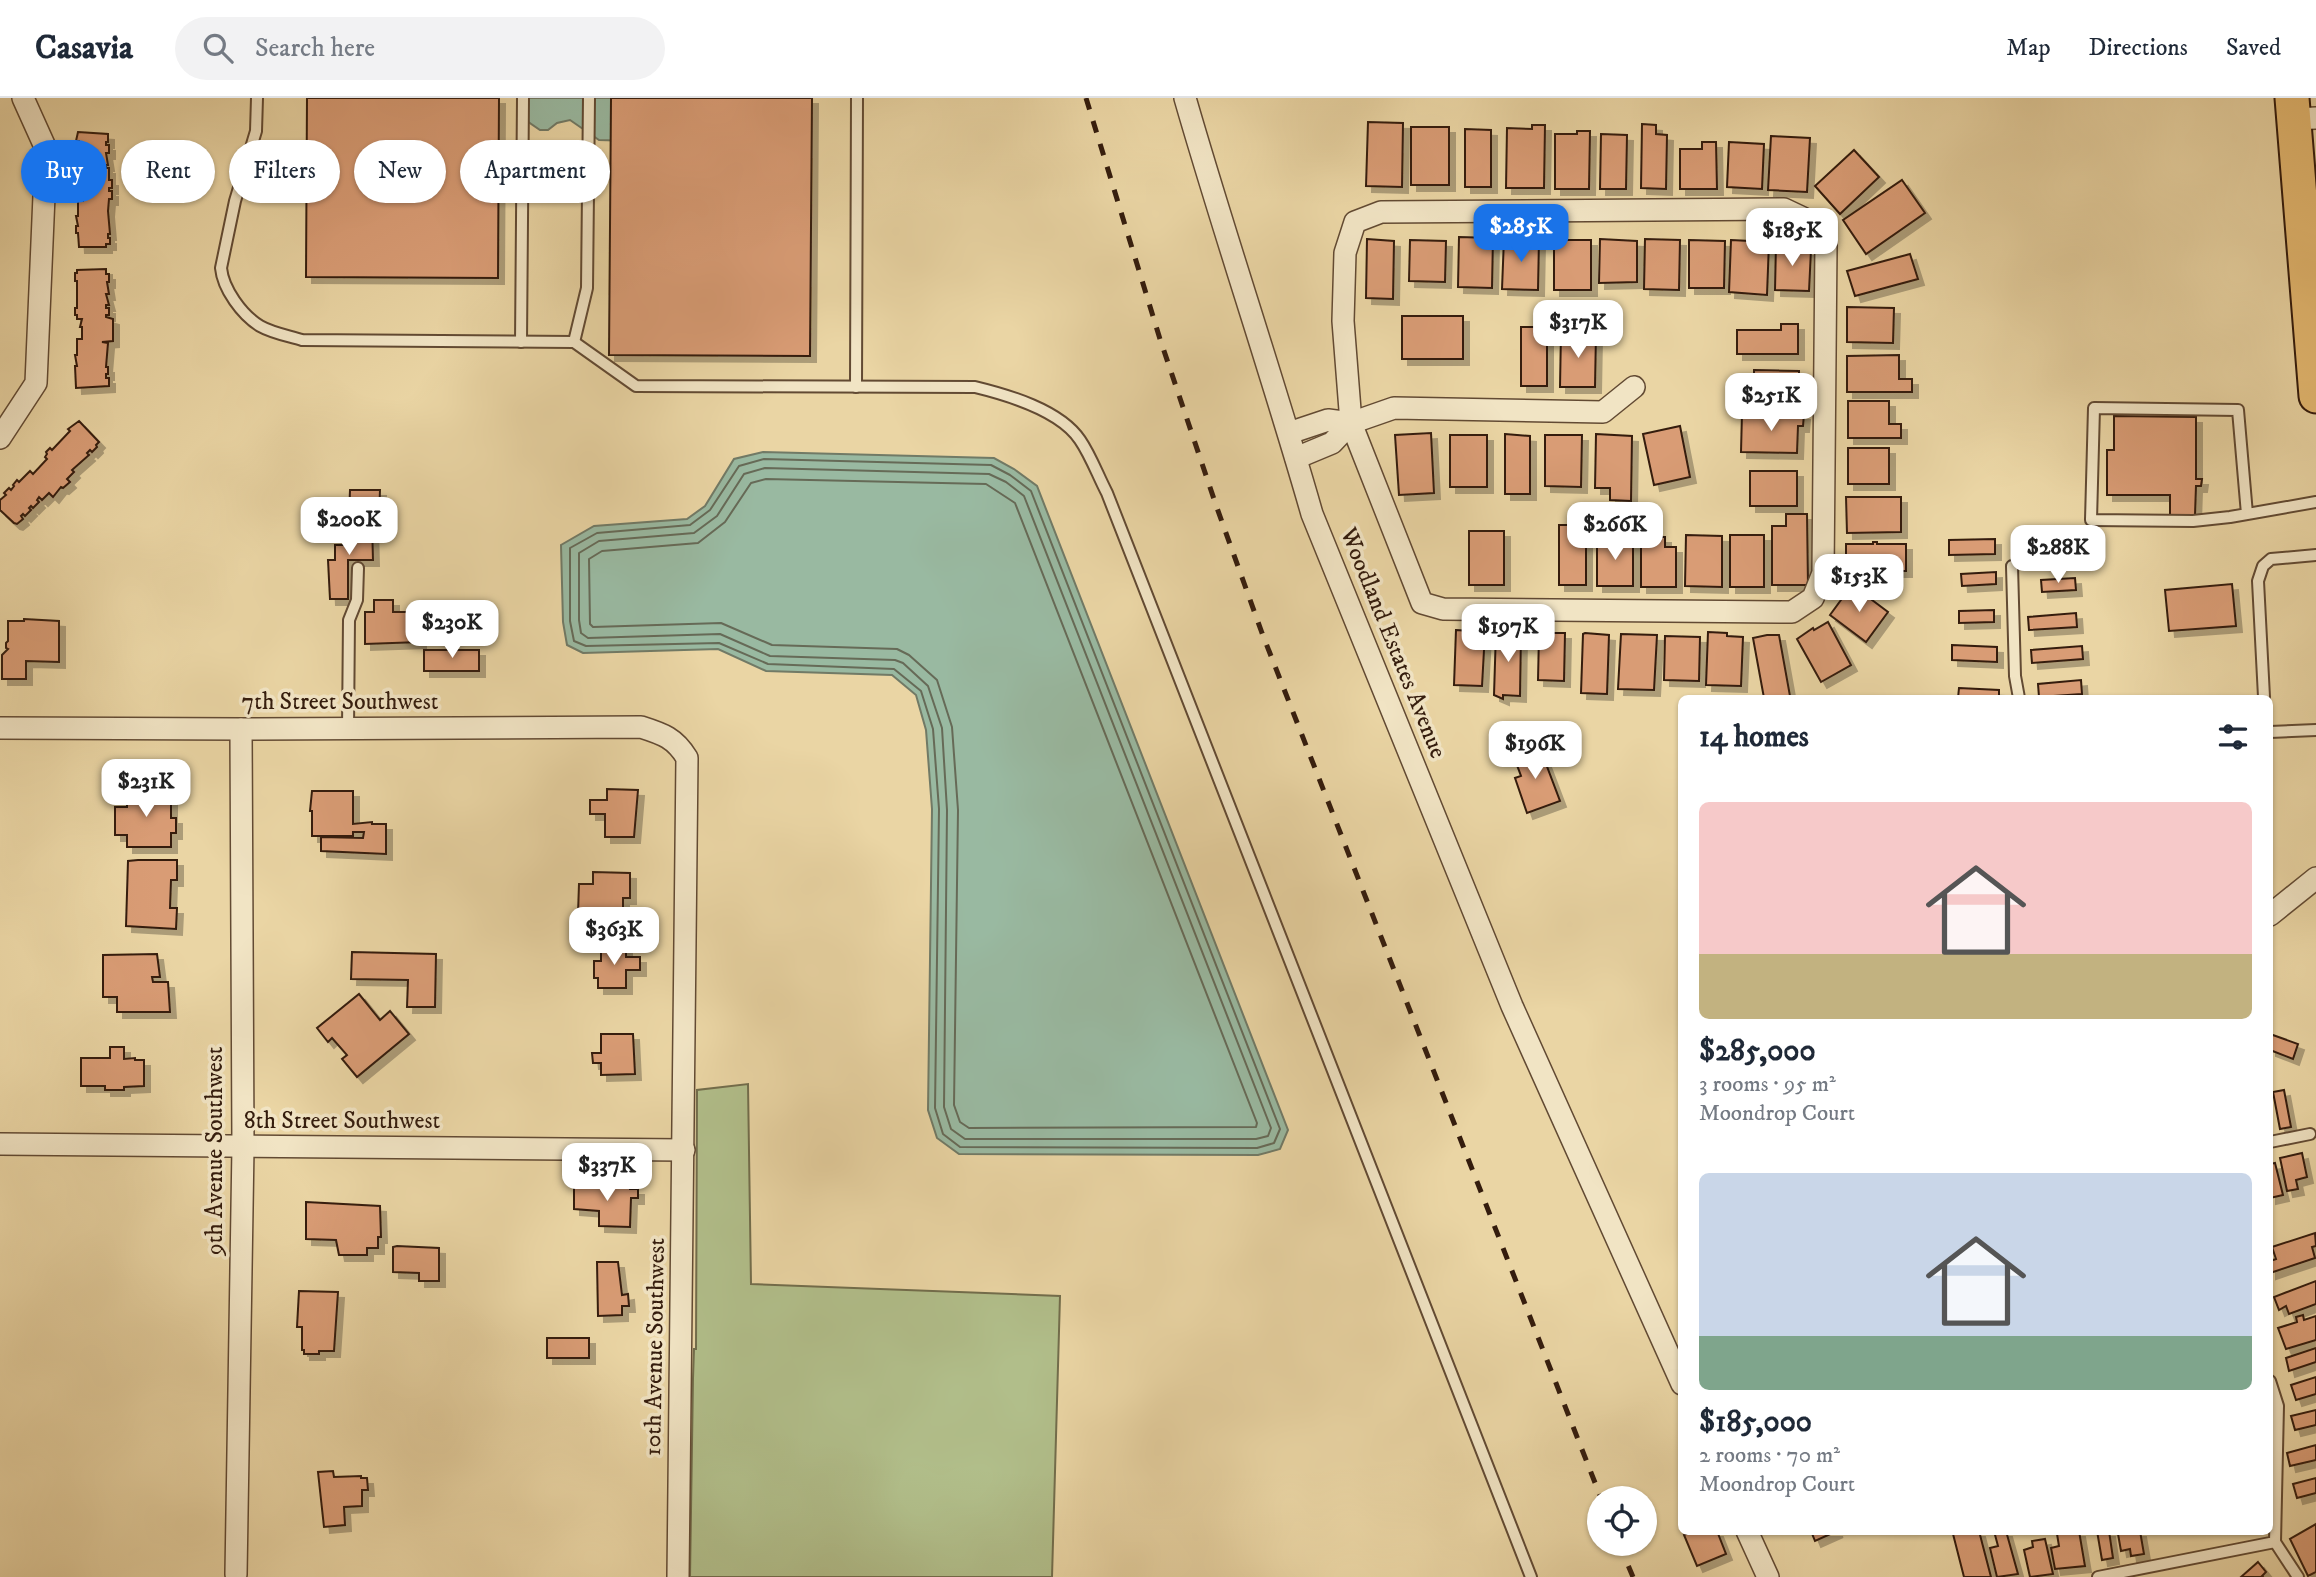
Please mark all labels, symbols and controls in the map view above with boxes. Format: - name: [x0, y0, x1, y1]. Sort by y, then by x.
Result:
- search box: [175, 17, 665, 80]
- text: Casavia: [35, 28, 133, 69]
- icon: search: [199, 29, 237, 67]
- text: Search here: [255, 32, 375, 65]
- text: Map: [2006, 33, 2051, 63]
- text: Directions: [2089, 33, 2188, 63]
- text: Saved: [2226, 33, 2281, 63]
- chip: Buy: [21, 140, 107, 203]
- chip: Rent: [121, 140, 215, 203]
- chip: Filters: [229, 140, 340, 203]
- chip: New: [354, 140, 446, 203]
- chip: Apartment: [460, 140, 610, 203]
- pin: $285K: [1472, 204, 1570, 264]
- pin: $185K: [1743, 208, 1841, 268]
- text: $285K: [1490, 212, 1552, 241]
- text: $185K: [1762, 216, 1822, 245]
- pin: $317K: [1529, 300, 1627, 360]
- text: $317K: [1549, 308, 1607, 337]
- pin: $251K: [1722, 374, 1820, 433]
- text: $251K: [1741, 381, 1801, 410]
- pin: $200K: [300, 498, 398, 557]
- pin: $266K: [1566, 503, 1664, 562]
- text: $200K: [317, 505, 381, 534]
- text: $266K: [1583, 510, 1647, 539]
- street label: Woodland Estates Avenue: [1333, 522, 1453, 763]
- pin: $288K: [2009, 526, 2107, 585]
- text: $288K: [2026, 533, 2090, 562]
- pin: $153K: [1810, 554, 1908, 614]
- text: $153K: [1830, 562, 1888, 591]
- pin: $230K: [403, 601, 501, 660]
- pin: $197K: [1459, 604, 1557, 664]
- text: $230K: [422, 608, 482, 637]
- text: $197K: [1478, 612, 1538, 641]
- street label: 7th Street Southwest: [242, 687, 439, 717]
- icon: filters: [2214, 718, 2252, 756]
- text: 14 homes: [1699, 719, 1809, 756]
- pin: $196K: [1486, 722, 1584, 781]
- text: $196K: [1505, 729, 1565, 758]
- pin: $231K: [97, 760, 195, 819]
- text: $231K: [117, 767, 175, 796]
- icon: home: [1913, 847, 2039, 973]
- pin: $363K: [565, 908, 663, 967]
- text: $363K: [585, 915, 643, 944]
- text: $285,000: [1699, 1033, 1816, 1070]
- street label: 9th Avenue Southwest: [200, 1046, 230, 1256]
- text: 3 rooms · 95 m²: [1699, 1070, 1836, 1099]
- text: Moondrop Court: [1699, 1099, 1855, 1128]
- street label: 8th Street Southwest: [244, 1106, 440, 1136]
- pin: $337K: [558, 1144, 656, 1203]
- text: $337K: [578, 1151, 636, 1180]
- icon: home: [1913, 1218, 2039, 1344]
- street label: 10th Avenue Southwest: [638, 1237, 672, 1456]
- text: $185,000: [1699, 1404, 1812, 1441]
- text: 2 rooms · 70 m²: [1699, 1441, 1840, 1470]
- text: Moondrop Court: [1699, 1470, 1855, 1499]
- map controls: [1587, 1486, 1657, 1556]
- button: locate: [1587, 1486, 1657, 1556]

